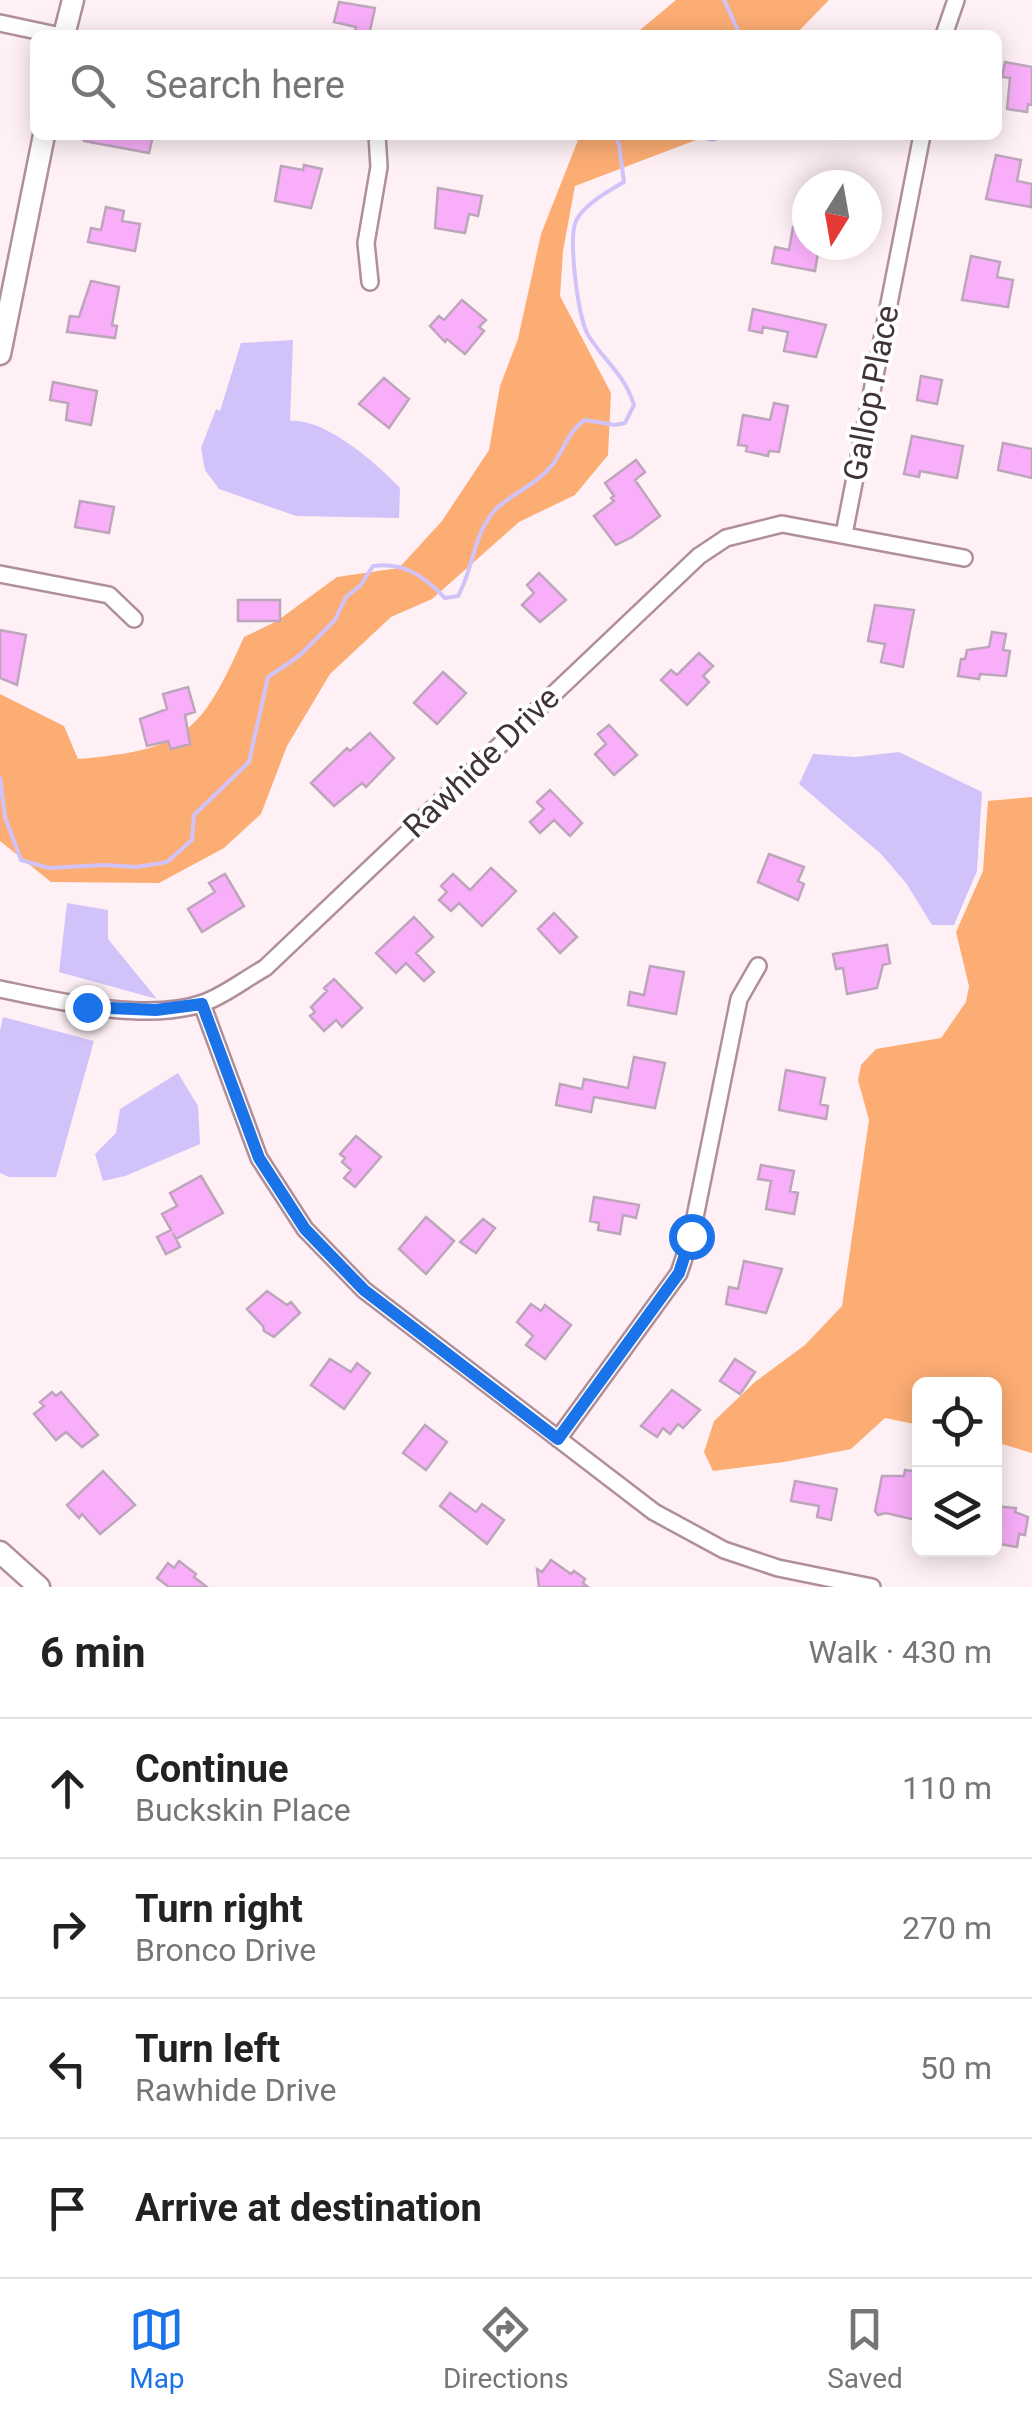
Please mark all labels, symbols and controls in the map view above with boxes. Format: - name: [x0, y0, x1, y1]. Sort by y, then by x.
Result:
- search box: [30, 30, 1002, 140]
- icon: search: [65, 58, 120, 113]
- text: Search here: [145, 63, 345, 107]
- north arrow: [792, 170, 882, 260]
- street label: Gallop Place: [835, 302, 907, 484]
- street label: Rawhide Drive: [395, 678, 567, 846]
- route end: [65, 985, 111, 1031]
- route start: [669, 1214, 715, 1260]
- map controls: [912, 1377, 1002, 1557]
- button: locate: [912, 1377, 1002, 1467]
- button: layers: [912, 1467, 1002, 1557]
- text: 6 min: [40, 1628, 146, 1677]
- text: Walk · 430 m: [809, 1633, 992, 1671]
- text: Continue: [135, 1747, 289, 1791]
- icon: ahead: [40, 1761, 95, 1816]
- text: 110 m: [902, 1769, 992, 1807]
- text: Buckskin Place: [135, 1791, 351, 1829]
- text: Turn right: [135, 1887, 303, 1931]
- icon: right: [40, 1901, 95, 1956]
- text: 270 m: [902, 1909, 992, 1947]
- text: Bronco Drive: [135, 1931, 316, 1969]
- text: Turn left: [135, 2027, 280, 2071]
- icon: left: [40, 2041, 95, 2096]
- text: 50 m: [920, 2049, 992, 2087]
- text: Rawhide Drive: [135, 2071, 336, 2109]
- icon: arrive: [40, 2181, 95, 2236]
- text: Arrive at destination: [135, 2186, 482, 2230]
- tab: Map: [129, 2302, 185, 2395]
- tab: Directions: [443, 2302, 569, 2395]
- tab: Saved: [827, 2302, 903, 2395]

